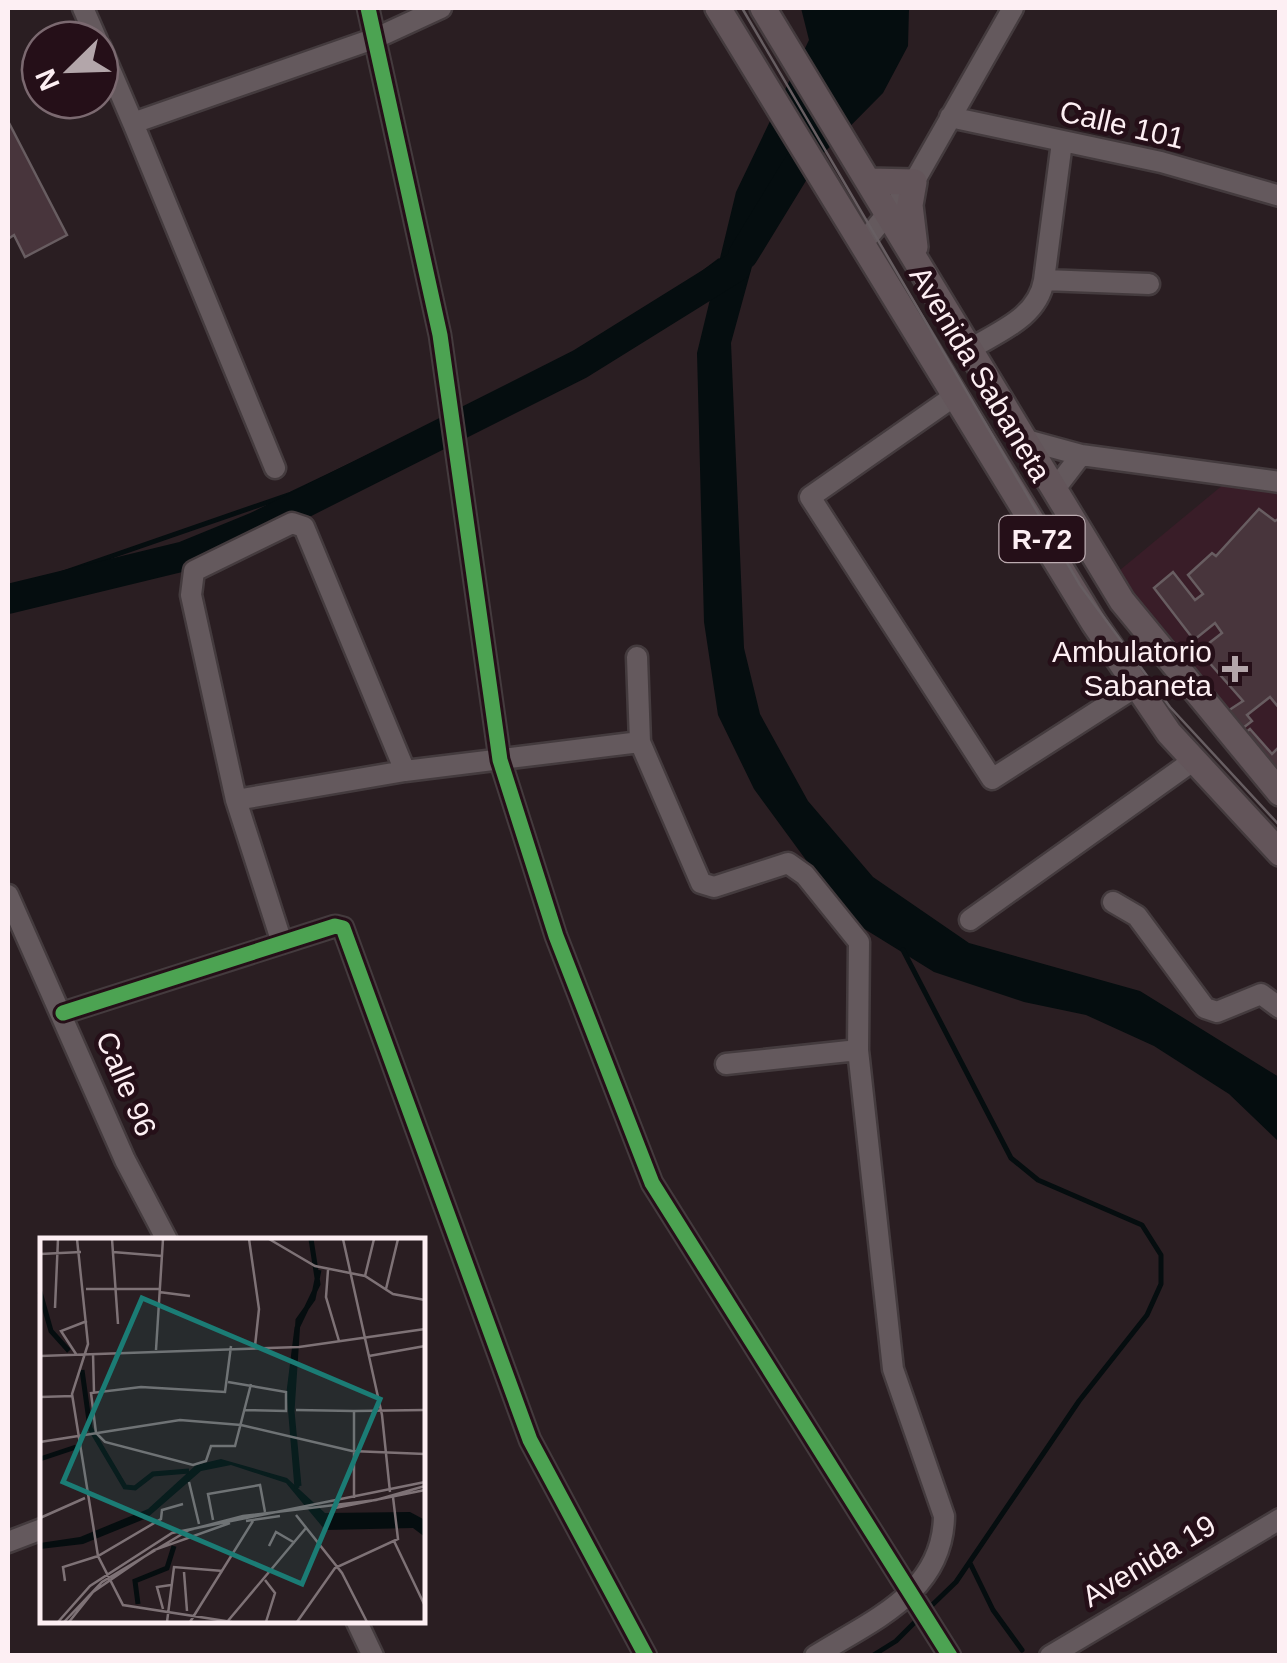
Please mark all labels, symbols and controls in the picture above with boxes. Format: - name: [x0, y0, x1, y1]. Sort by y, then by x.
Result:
- north arrow: [20, 20, 120, 120]
- text: N: [29, 64, 66, 95]
- street label: Calle 101: [1057, 94, 1188, 155]
- street label: Avenida Sabaneta: [903, 260, 1058, 487]
- road number: R-72: [1000, 516, 1084, 562]
- place label: Ambulatorio Sabaneta: [1052, 635, 1212, 702]
- marker: Ambulatorio Sabaneta: [1222, 656, 1248, 682]
- street label: Calle 96: [90, 1027, 163, 1141]
- inset map: [40, 1238, 425, 1623]
- street label: Avenida 19: [1076, 1508, 1221, 1613]

